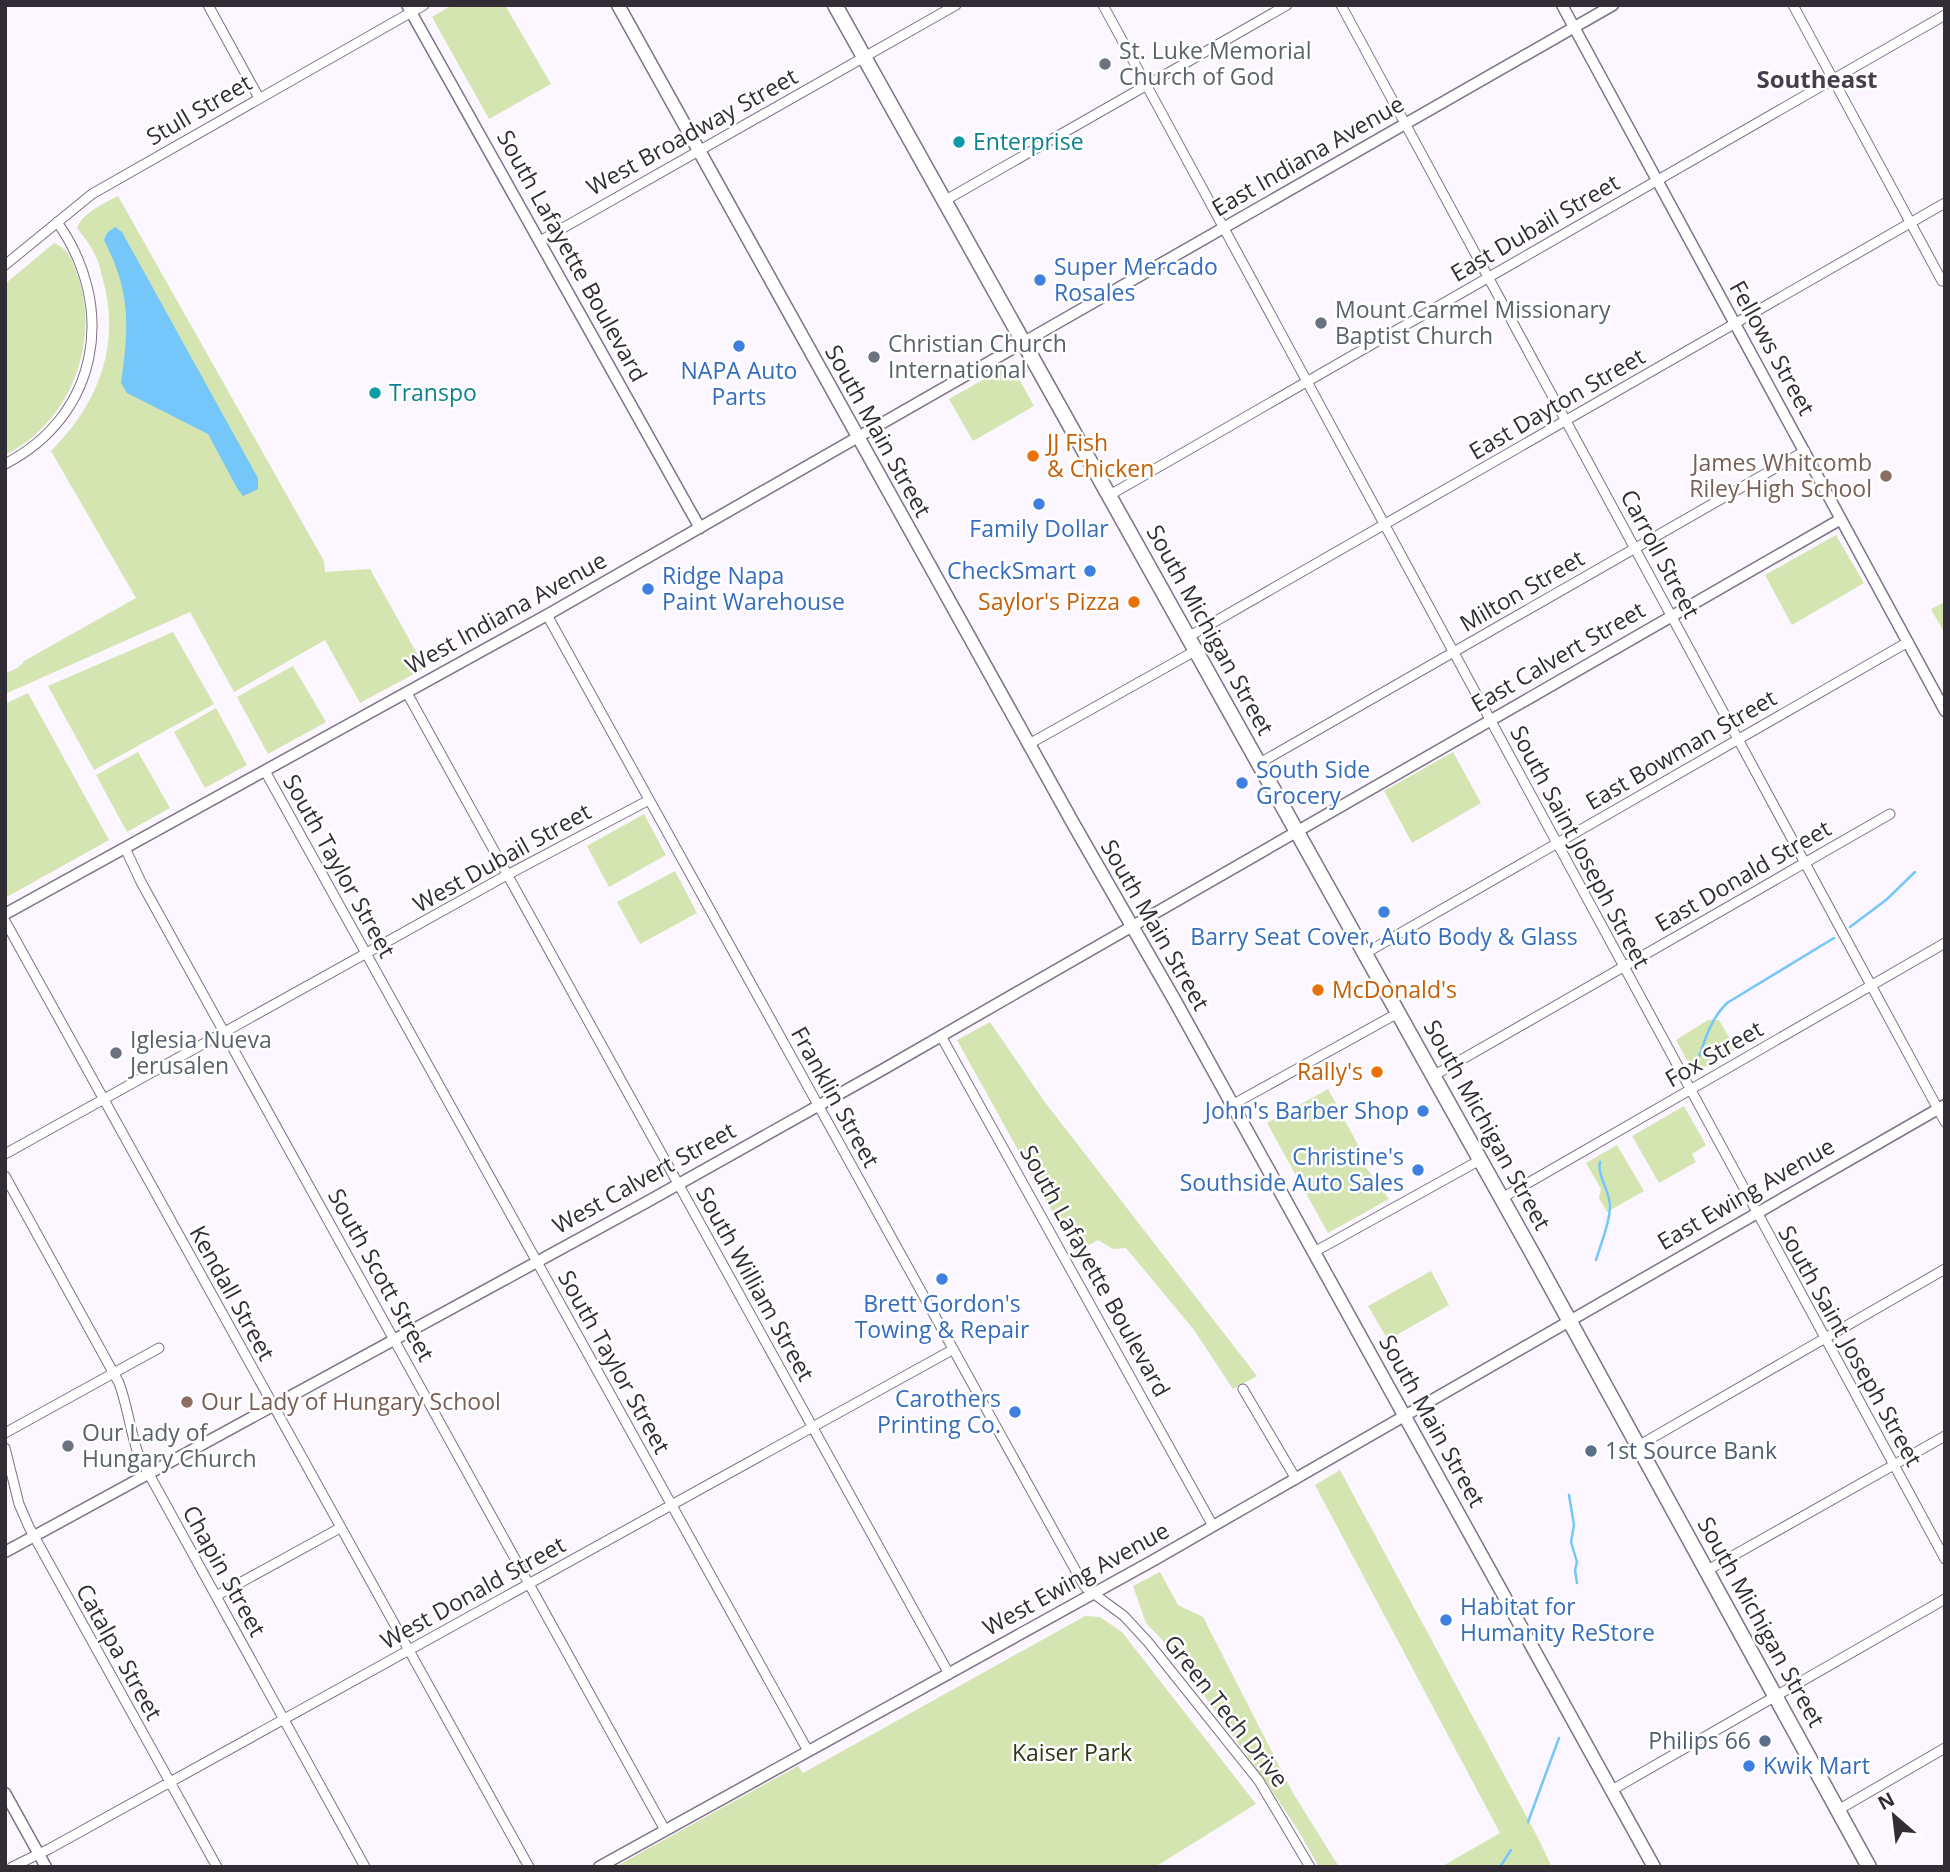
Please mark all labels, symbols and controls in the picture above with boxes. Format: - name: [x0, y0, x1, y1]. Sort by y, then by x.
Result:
- place label: St. Luke Memorial Church of God: [1119, 34, 1311, 92]
- marker: St. Luke Memorial Church of God: [1097, 56, 1113, 72]
- street label: West Broadway Street: [580, 60, 803, 202]
- district label: Southeast: [1756, 62, 1878, 95]
- street label: Stull Street: [140, 66, 257, 152]
- street label: East Indiana Avenue: [1206, 87, 1409, 223]
- street label: South Lafayette Boulevard: [490, 124, 655, 387]
- place label: Enterprise: [973, 125, 1084, 157]
- marker: Enterprise: [951, 134, 967, 150]
- street label: East Dubail Street: [1444, 166, 1625, 289]
- place label: Super Mercado Rosales: [1054, 250, 1218, 308]
- marker: Super Mercado Rosales: [1032, 272, 1048, 288]
- street label: Fellows Street: [1723, 274, 1823, 421]
- place label: Mount Carmel Missionary Baptist Church: [1335, 293, 1611, 351]
- marker: Mount Carmel Missionary Baptist Church: [1313, 315, 1329, 331]
- place label: Christian Church International: [888, 327, 1067, 385]
- marker: NAPA Auto Parts: [731, 338, 747, 354]
- street label: South Main Street: [818, 339, 940, 522]
- street label: East Dayton Street: [1463, 340, 1650, 467]
- marker: Christian Church International: [866, 349, 882, 365]
- place label: NAPA Auto Parts: [681, 354, 797, 412]
- place label: Transpo: [389, 376, 477, 408]
- marker: Transpo: [367, 385, 383, 401]
- place label: JJ Fish & Chicken: [1045, 426, 1154, 484]
- place label: James Whitcomb Riley High School: [1689, 446, 1872, 504]
- marker: JJ Fish & Chicken: [1025, 448, 1041, 464]
- marker: James Whitcomb Riley High School: [1878, 468, 1894, 484]
- street label: Carroll Street: [1613, 483, 1708, 624]
- marker: Family Dollar: [1031, 496, 1047, 512]
- place label: Family Dollar: [969, 512, 1109, 544]
- street label: South Michigan Street: [1140, 519, 1282, 740]
- street label: Milton Street: [1453, 542, 1590, 639]
- street label: West Indiana Avenue: [399, 543, 612, 681]
- place label: CheckSmart: [947, 554, 1076, 586]
- place label: Ridge Napa Paint Warehouse: [662, 559, 845, 617]
- marker: CheckSmart: [1082, 563, 1098, 579]
- marker: Ridge Napa Paint Warehouse: [640, 581, 656, 597]
- place label: Saylor's Pizza: [978, 585, 1120, 617]
- street label: East Calvert Street: [1465, 593, 1650, 719]
- marker: Saylor's Pizza: [1126, 594, 1142, 610]
- street label: East Bowman Street: [1579, 681, 1782, 817]
- street label: South Saint Joseph Street: [1503, 720, 1659, 974]
- place label: South Side Grocery: [1256, 753, 1370, 811]
- street label: South Taylor Street: [276, 768, 404, 963]
- marker: South Side Grocery: [1234, 775, 1250, 791]
- street label: West Dubail Street: [407, 795, 596, 919]
- street label: East Donald Street: [1649, 812, 1836, 939]
- street label: South Main Street: [1094, 833, 1218, 1016]
- marker: Barry Seat Cover, Auto Body & Glass: [1376, 904, 1392, 920]
- place label: Barry Seat Cover, Auto Body & Glass: [1190, 920, 1578, 952]
- place label: McDonald's: [1332, 973, 1457, 1005]
- marker: McDonald's: [1310, 982, 1326, 998]
- street label: Fox Street: [1659, 1012, 1768, 1094]
- street label: South Michigan Street: [1417, 1014, 1559, 1235]
- street label: Franklin Street: [784, 1020, 888, 1173]
- place label: Iglesia Nueva Jerusalen: [128, 1023, 272, 1081]
- marker: Iglesia Nueva Jerusalen: [108, 1045, 124, 1061]
- place label: Rally's: [1297, 1055, 1363, 1087]
- marker: Rally's: [1369, 1064, 1385, 1080]
- place label: John's Barber Shop: [1203, 1094, 1409, 1126]
- marker: John's Barber Shop: [1415, 1103, 1431, 1119]
- street label: West Calvert Street: [546, 1114, 741, 1241]
- street label: East Ewing Avenue: [1651, 1129, 1840, 1257]
- street label: South Lafayette Boulevard: [1013, 1139, 1178, 1402]
- place label: Christine's Southside Auto Sales: [1180, 1140, 1404, 1198]
- marker: Christine's Southside Auto Sales: [1410, 1162, 1426, 1178]
- street label: South William Street: [689, 1181, 823, 1386]
- street label: South Scott Street: [321, 1182, 443, 1367]
- street label: Kendall Street: [183, 1219, 283, 1366]
- street label: South Saint Joseph Street: [1771, 1219, 1930, 1472]
- street label: South Taylor Street: [551, 1264, 679, 1459]
- marker: Brett Gordon's Towing & Repair: [934, 1271, 950, 1287]
- place label: Brett Gordon's Towing & Repair: [855, 1287, 1030, 1345]
- street label: South Main Street: [1372, 1329, 1494, 1512]
- place label: Carothers Printing Co.: [877, 1382, 1001, 1440]
- place label: Our Lady of Hungary School: [201, 1385, 501, 1417]
- marker: Our Lady of Hungary School: [179, 1394, 195, 1410]
- marker: Carothers Printing Co.: [1007, 1404, 1023, 1420]
- place label: Our Lady of Hungary Church: [82, 1416, 257, 1474]
- place label: 1st Source Bank: [1605, 1434, 1777, 1466]
- marker: Our Lady of Hungary Church: [60, 1438, 76, 1454]
- marker: 1st Source Bank: [1583, 1443, 1599, 1459]
- street label: Chapin Street: [176, 1499, 274, 1642]
- street label: South Michigan Street: [1691, 1511, 1833, 1732]
- street label: West Ewing Avenue: [977, 1514, 1174, 1643]
- street label: West Donald Street: [374, 1528, 571, 1656]
- street label: Catalpa Street: [69, 1578, 171, 1725]
- place label: Habitat for Humanity ReStore: [1460, 1590, 1655, 1648]
- marker: Habitat for Humanity ReStore: [1438, 1612, 1454, 1628]
- street label: Green Tech Drive: [1157, 1628, 1296, 1793]
- place label: Philips 66: [1648, 1724, 1751, 1756]
- marker: Philips 66: [1757, 1733, 1773, 1749]
- park label: Kaiser Park: [1012, 1736, 1132, 1768]
- place label: Kwik Mart: [1763, 1749, 1870, 1781]
- marker: Kwik Mart: [1741, 1758, 1757, 1774]
- north arrow: [1859, 1781, 1929, 1851]
- text: N: [1873, 1786, 1899, 1816]

